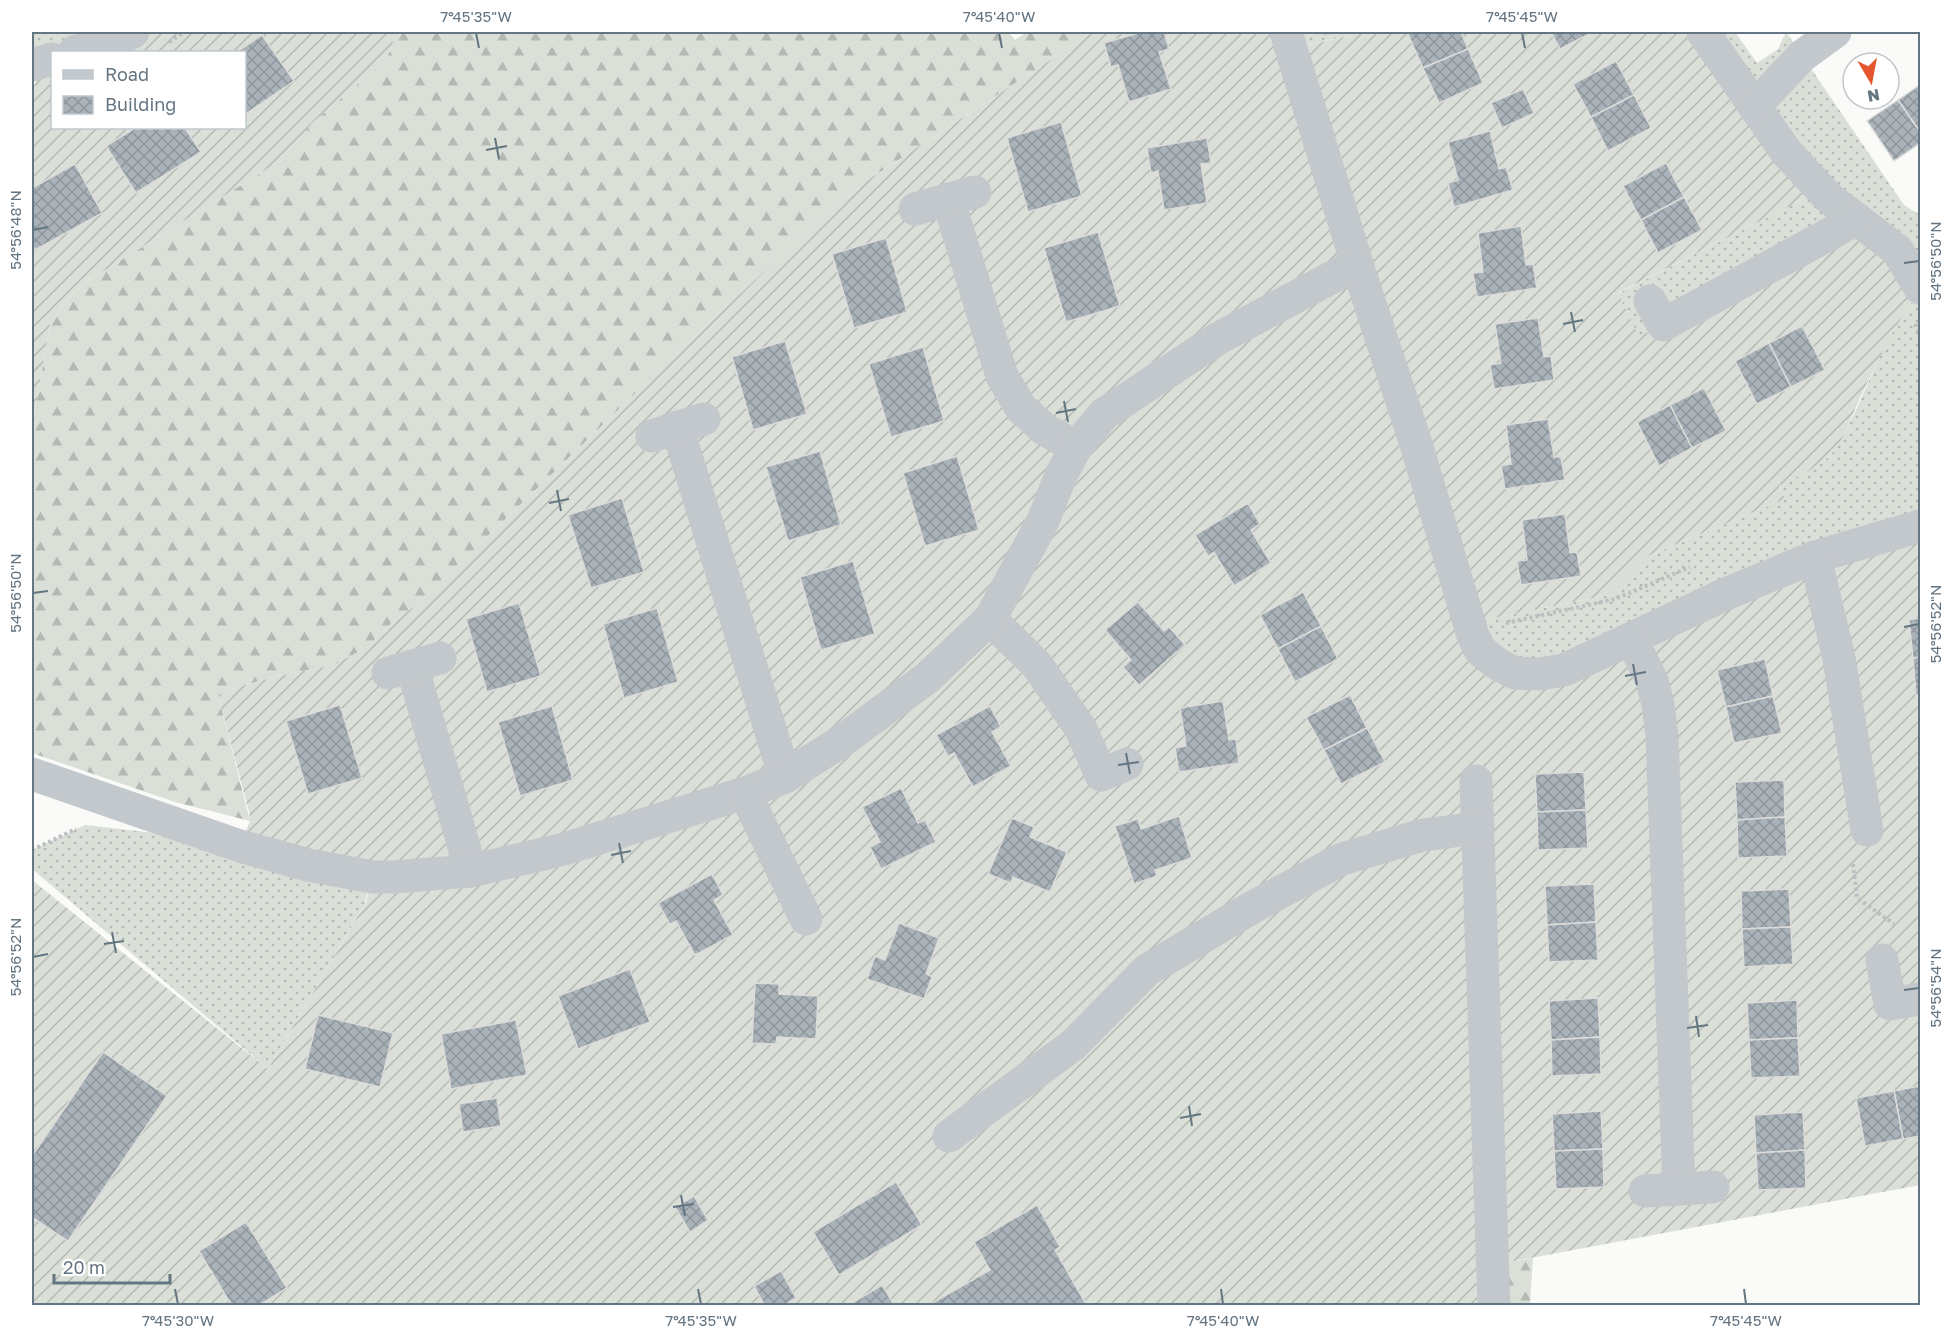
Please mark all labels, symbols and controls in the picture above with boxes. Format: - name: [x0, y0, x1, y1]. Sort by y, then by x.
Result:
- text: 7°45'35"W: [440, 7, 512, 25]
- text: 7°45'40"W: [963, 7, 1035, 25]
- text: 7°45'45"W: [1486, 7, 1558, 25]
- legend: [51, 51, 246, 129]
- north arrow: [1841, 51, 1901, 111]
- text: Road: [105, 63, 149, 85]
- text: N: [1866, 85, 1881, 107]
- text: Building: [105, 93, 176, 115]
- text: 54°56'48"N: [6, 190, 24, 270]
- text: 54°56'50"N: [1926, 221, 1944, 301]
- text: 54°56'50"N: [6, 553, 24, 633]
- text: 54°56'52"N: [1926, 585, 1944, 663]
- text: 54°56'52"N: [6, 918, 24, 996]
- text: 54°56'54"N: [1926, 948, 1944, 1028]
- scale bar: [54, 1247, 170, 1285]
- text: 20 m: [63, 1256, 105, 1278]
- text: 7°45'30"W: [142, 1311, 214, 1329]
- text: 7°45'35"W: [665, 1311, 737, 1329]
- text: 7°45'40"W: [1187, 1311, 1259, 1329]
- text: 7°45'45"W: [1710, 1311, 1782, 1329]

